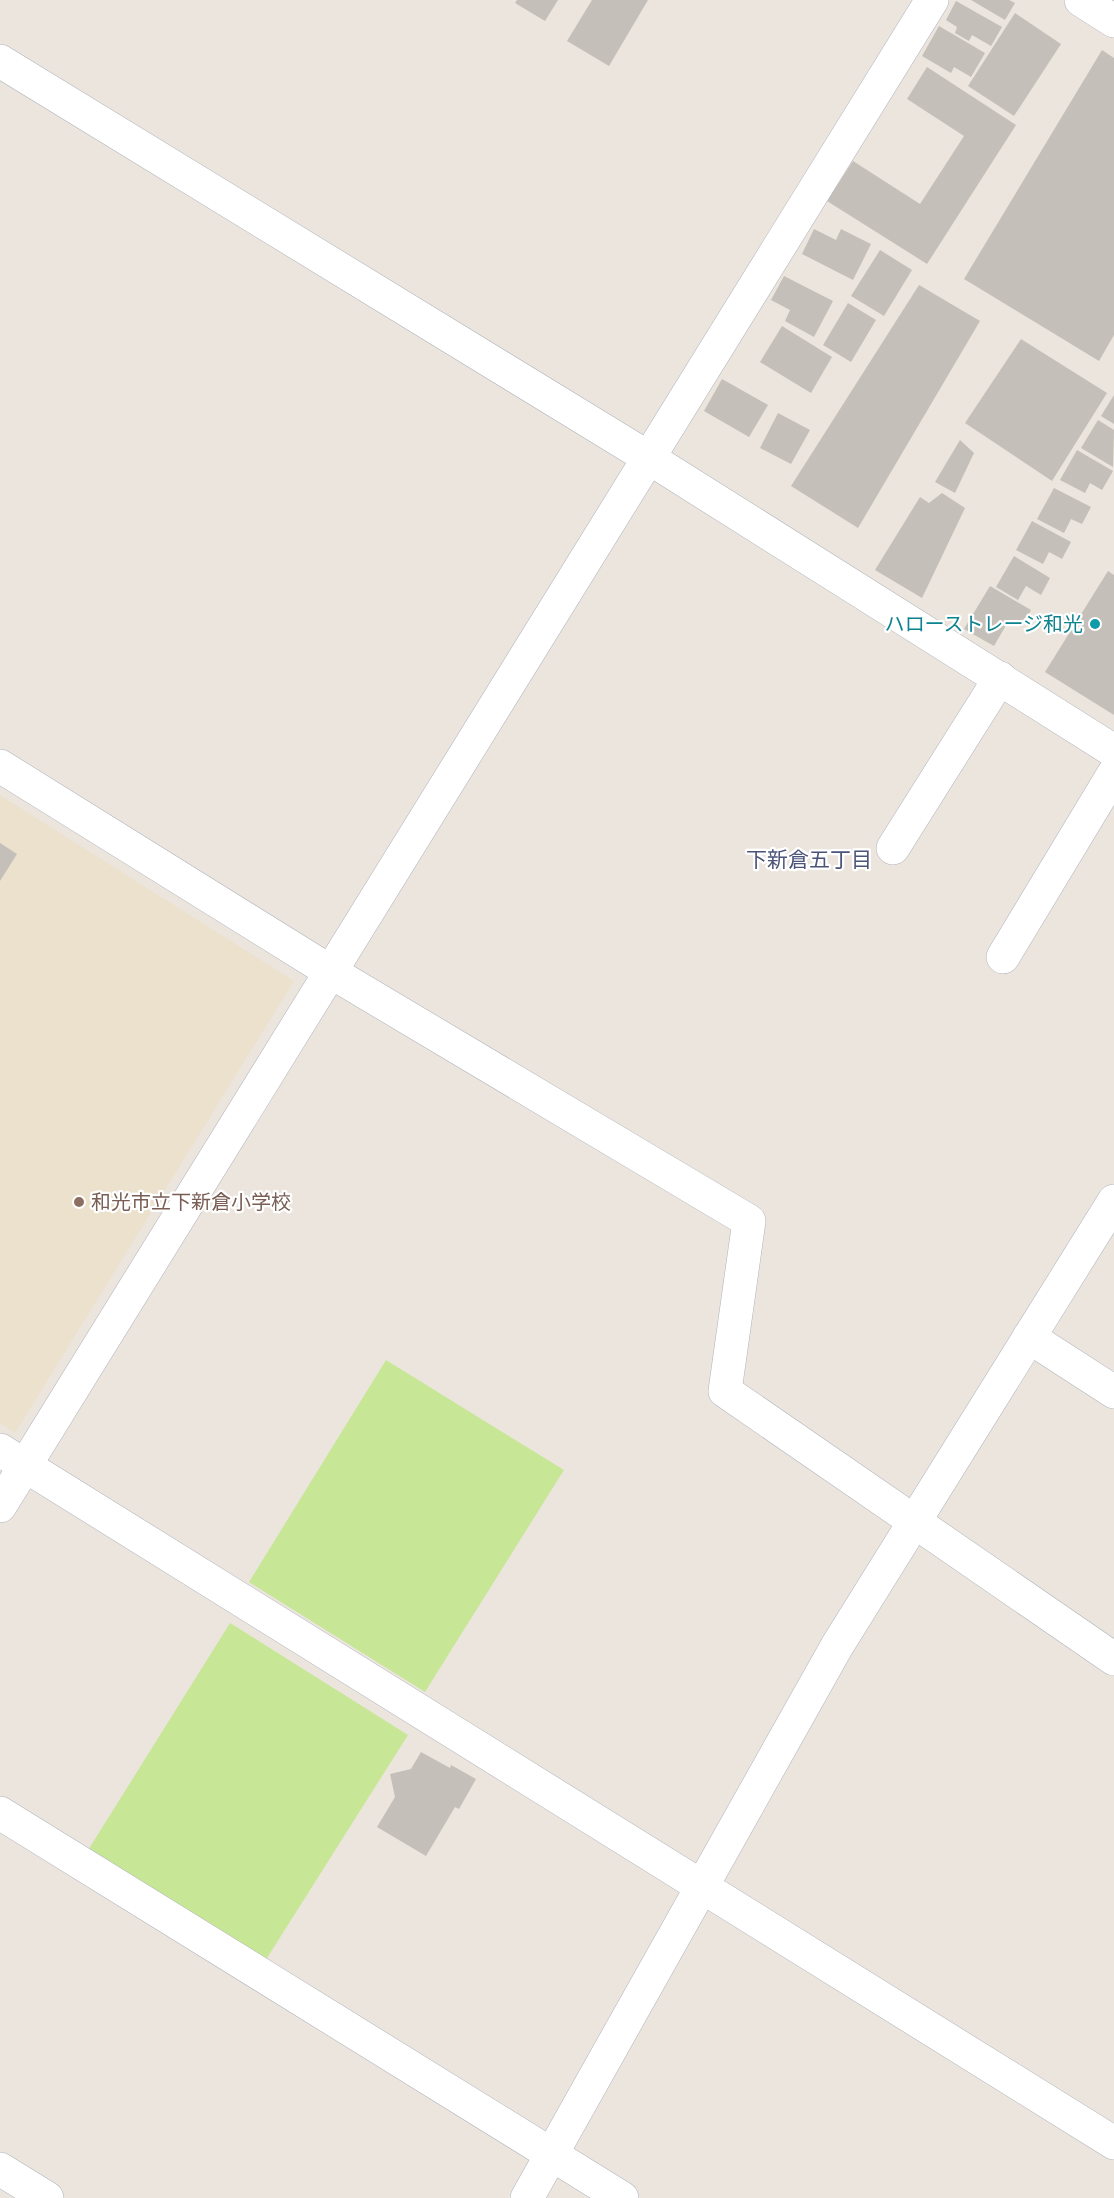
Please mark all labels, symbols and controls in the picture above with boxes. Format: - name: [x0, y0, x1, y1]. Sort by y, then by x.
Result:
- place label: ハローストレージ和光: [884, 611, 1083, 636]
- marker: ハローストレージ和光: [1088, 617, 1102, 631]
- district label: 下新倉五丁目: [746, 846, 872, 872]
- place label: 和光市立下新倉小学校: [91, 1189, 291, 1214]
- marker: 和光市立下新倉小学校: [72, 1195, 86, 1209]

